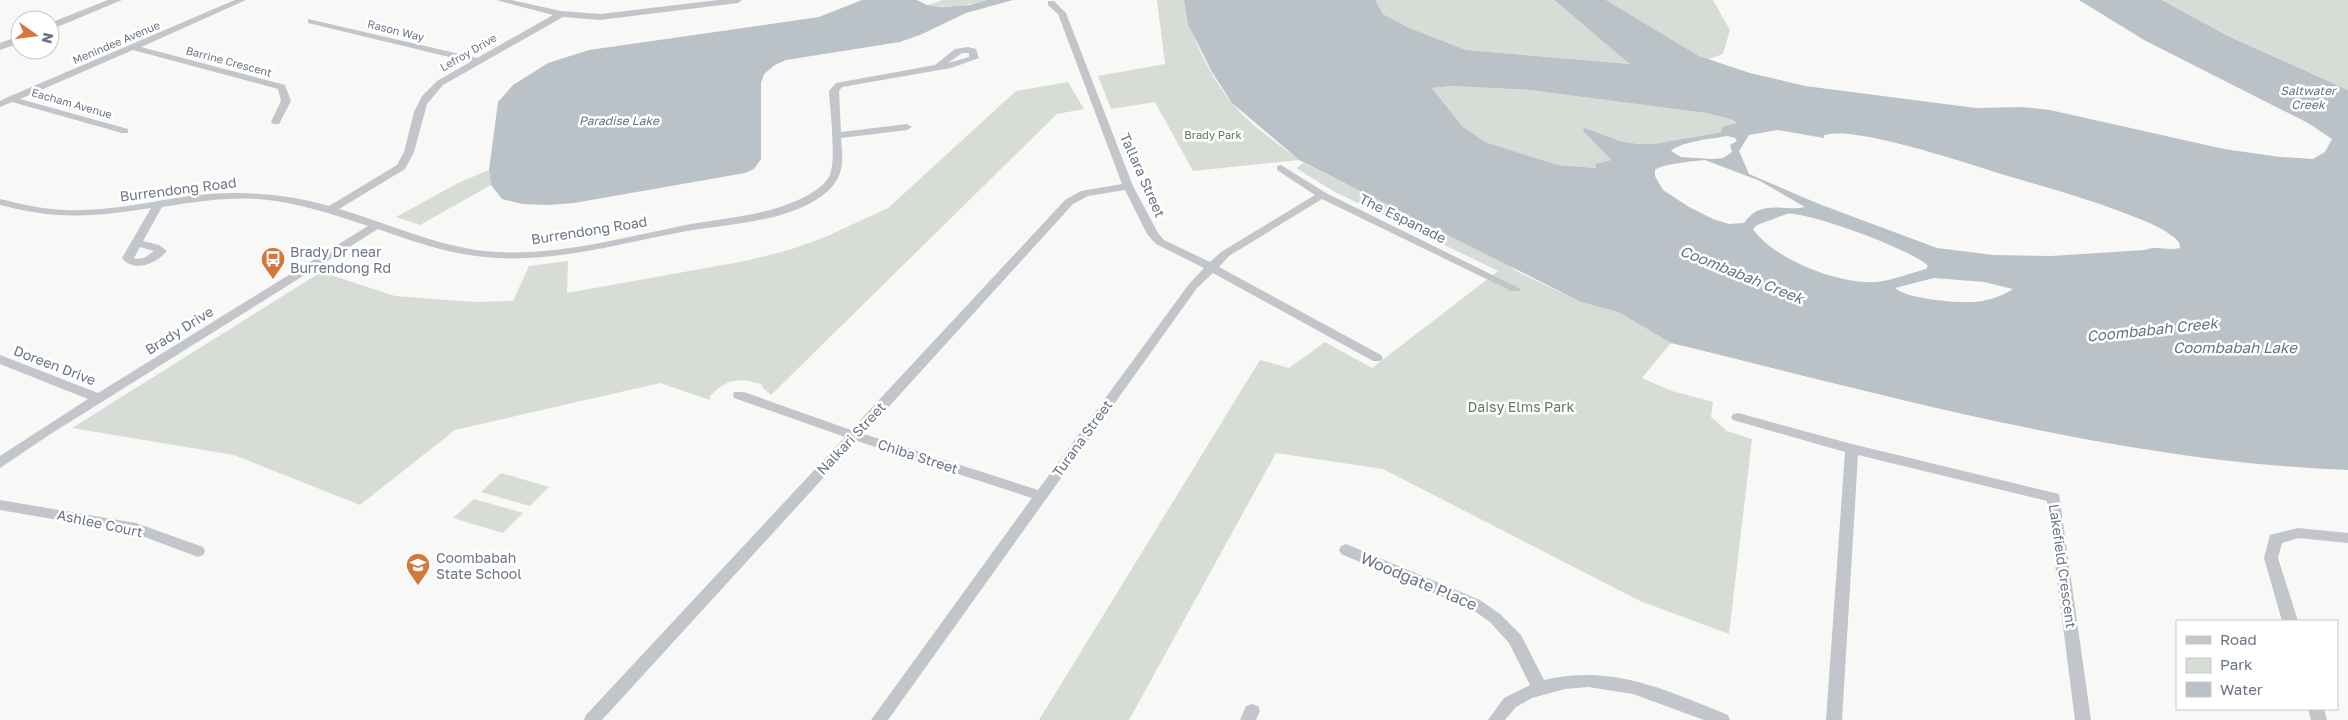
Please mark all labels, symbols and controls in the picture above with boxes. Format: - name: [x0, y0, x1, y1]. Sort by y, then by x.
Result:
- north arrow: [10, 10, 60, 60]
- street label: Rason Way: [366, 17, 426, 43]
- street label: Menindee Avenue: [70, 18, 162, 66]
- text: N: [39, 31, 58, 45]
- street label: Lefroy Drive: [437, 31, 499, 73]
- street label: Barrine Crescent: [185, 43, 273, 79]
- water label: Saltwater Creek: [2280, 83, 2338, 112]
- street label: Eacham Avenue: [30, 85, 114, 121]
- water label: Paradise Lake: [579, 113, 660, 128]
- park label: Brady Park: [1184, 128, 1242, 141]
- street label: Tallara Street: [1117, 130, 1169, 220]
- street label: Burrendong Road: [119, 173, 237, 205]
- street label: The Espanade: [1357, 190, 1449, 246]
- street label: Burrendong Road: [530, 212, 648, 248]
- water label: Coombabah Creek: [1678, 241, 1808, 308]
- place label: Brady Dr near Burrendong Rd: [290, 243, 391, 276]
- bus stop icon: Brady Dr near Burrendong Rd: [260, 246, 286, 280]
- street label: Brady Drive: [142, 302, 216, 358]
- water label: Coombabah Creek: [2086, 313, 2220, 345]
- water label: Coombabah Lake: [2173, 338, 2298, 356]
- street label: Doreen Drive: [12, 342, 98, 388]
- street label: Turana Street: [1048, 396, 1116, 480]
- street label: Nalkari Street: [813, 398, 889, 478]
- park label: Daisy Elms Park: [1468, 398, 1575, 415]
- street label: Chiba Street: [876, 435, 960, 477]
- street label: Lakefield Crescent: [2046, 503, 2080, 629]
- street label: Ashlee Court: [56, 506, 144, 540]
- street label: Woodgate Place: [1358, 547, 1480, 615]
- place label: Coombabah State School: [436, 549, 522, 582]
- school or university icon: Coombabah State School: [405, 552, 431, 586]
- legend: [2176, 620, 2338, 710]
- text: Road: [2220, 630, 2257, 648]
- text: Park: [2220, 655, 2253, 673]
- text: Water: [2220, 680, 2263, 698]

